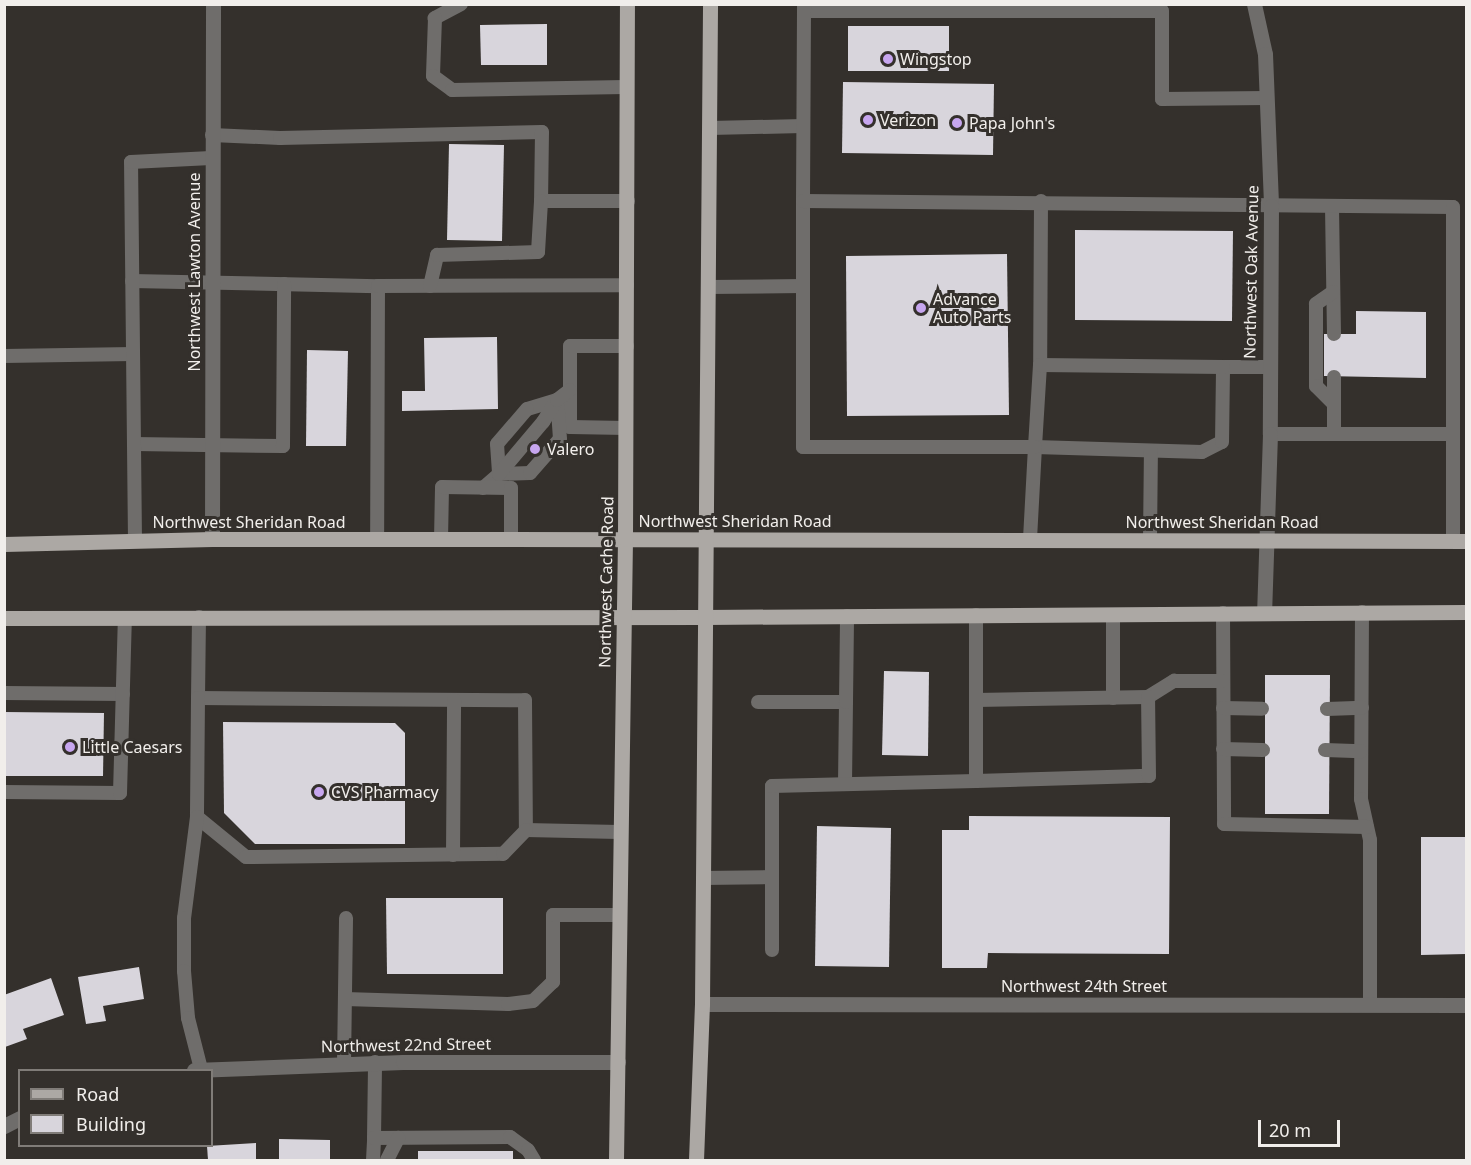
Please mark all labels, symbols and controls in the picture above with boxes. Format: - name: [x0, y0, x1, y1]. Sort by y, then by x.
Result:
- place label: Wingstop: [900, 49, 972, 69]
- marker: Wingstop: [881, 52, 895, 66]
- place label: Verizon: [880, 110, 936, 130]
- marker: Verizon: [861, 113, 875, 127]
- place label: Papa John's: [969, 113, 1055, 133]
- marker: Papa John's: [950, 116, 964, 130]
- street label: Northwest Lawton Avenue: [184, 173, 204, 371]
- street label: Northwest Oak Avenue: [1240, 185, 1262, 359]
- place label: Advance Auto Parts: [933, 289, 1011, 327]
- marker: Advance Auto Parts: [914, 301, 928, 315]
- place label: Valero: [547, 439, 594, 459]
- marker: Valero: [528, 442, 542, 456]
- street label: Northwest Cache Road: [595, 496, 617, 668]
- street label: Northwest Sheridan Road: [638, 511, 832, 531]
- street label: Northwest Sheridan Road: [152, 512, 346, 532]
- street label: Northwest Sheridan Road: [1125, 512, 1319, 532]
- place label: Little Caesars: [82, 737, 182, 757]
- marker: Little Caesars: [63, 740, 77, 754]
- place label: CVS Pharmacy: [331, 782, 439, 802]
- marker: CVS Pharmacy: [312, 785, 326, 799]
- street label: Northwest 24th Street: [1001, 976, 1167, 996]
- street label: Northwest 22nd Street: [321, 1034, 491, 1056]
- legend: [18, 1069, 213, 1147]
- text: Road: [76, 1082, 119, 1106]
- scale bar: [1261, 1108, 1344, 1146]
- text: Building: [76, 1112, 146, 1136]
- text: 20 m: [1269, 1118, 1311, 1142]

